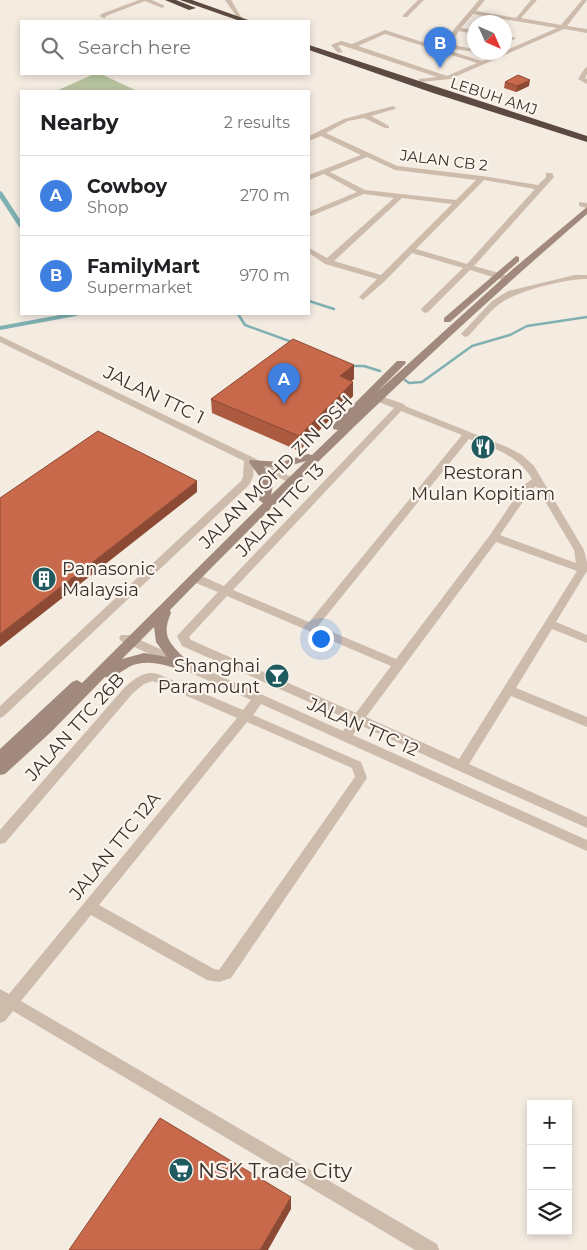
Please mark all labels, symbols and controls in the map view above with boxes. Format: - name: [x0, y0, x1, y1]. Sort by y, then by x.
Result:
- north arrow: [467, 15, 512, 60]
- search box: [20, 20, 310, 75]
- pin: B: [424, 27, 456, 68]
- icon: search: [38, 34, 66, 62]
- text: Search here: [78, 36, 191, 59]
- street label: LEBUH AMJ: [448, 73, 540, 119]
- text: Nearby: [40, 110, 119, 135]
- text: 2 results: [224, 113, 290, 132]
- street label: JALAN CB 2: [398, 145, 489, 175]
- text: Cowboy: [87, 175, 167, 198]
- text: A: [50, 186, 62, 205]
- text: 270 m: [240, 186, 290, 205]
- text: Shop: [87, 198, 129, 217]
- text: FamilyMart: [87, 255, 200, 278]
- text: B: [50, 266, 62, 285]
- text: 970 m: [240, 266, 290, 285]
- text: Supermarket: [87, 278, 193, 297]
- street label: JALAN TTC 1: [99, 361, 208, 429]
- pin: A: [268, 363, 300, 404]
- street label: JALAN MOHD ZIN DSH: [194, 391, 357, 554]
- restaurant icon: Restoran Mulan Kopitiam: [470, 434, 496, 460]
- street label: JALAN TTC 13: [231, 459, 329, 562]
- place label: Restoran Mulan Kopitiam: [411, 462, 555, 505]
- place label: Panasonic Malaysia: [62, 558, 155, 601]
- building icon: Panasonic Malaysia: [31, 566, 57, 592]
- your location: [308, 626, 334, 652]
- place label: Shanghai Paramount: [158, 655, 260, 698]
- bar icon: Shanghai Paramount: [264, 663, 290, 689]
- street label: JALAN TTC 26B: [20, 669, 129, 786]
- street label: JALAN TTC 12: [303, 692, 422, 761]
- street label: JALAN TTC 12A: [64, 788, 165, 905]
- map controls: [527, 1100, 572, 1235]
- button: +: [527, 1100, 572, 1145]
- button: −: [527, 1145, 572, 1190]
- supermarket icon: NSK Trade City: [168, 1157, 194, 1183]
- place label: NSK Trade City: [198, 1158, 353, 1183]
- button: layers: [527, 1190, 572, 1235]

